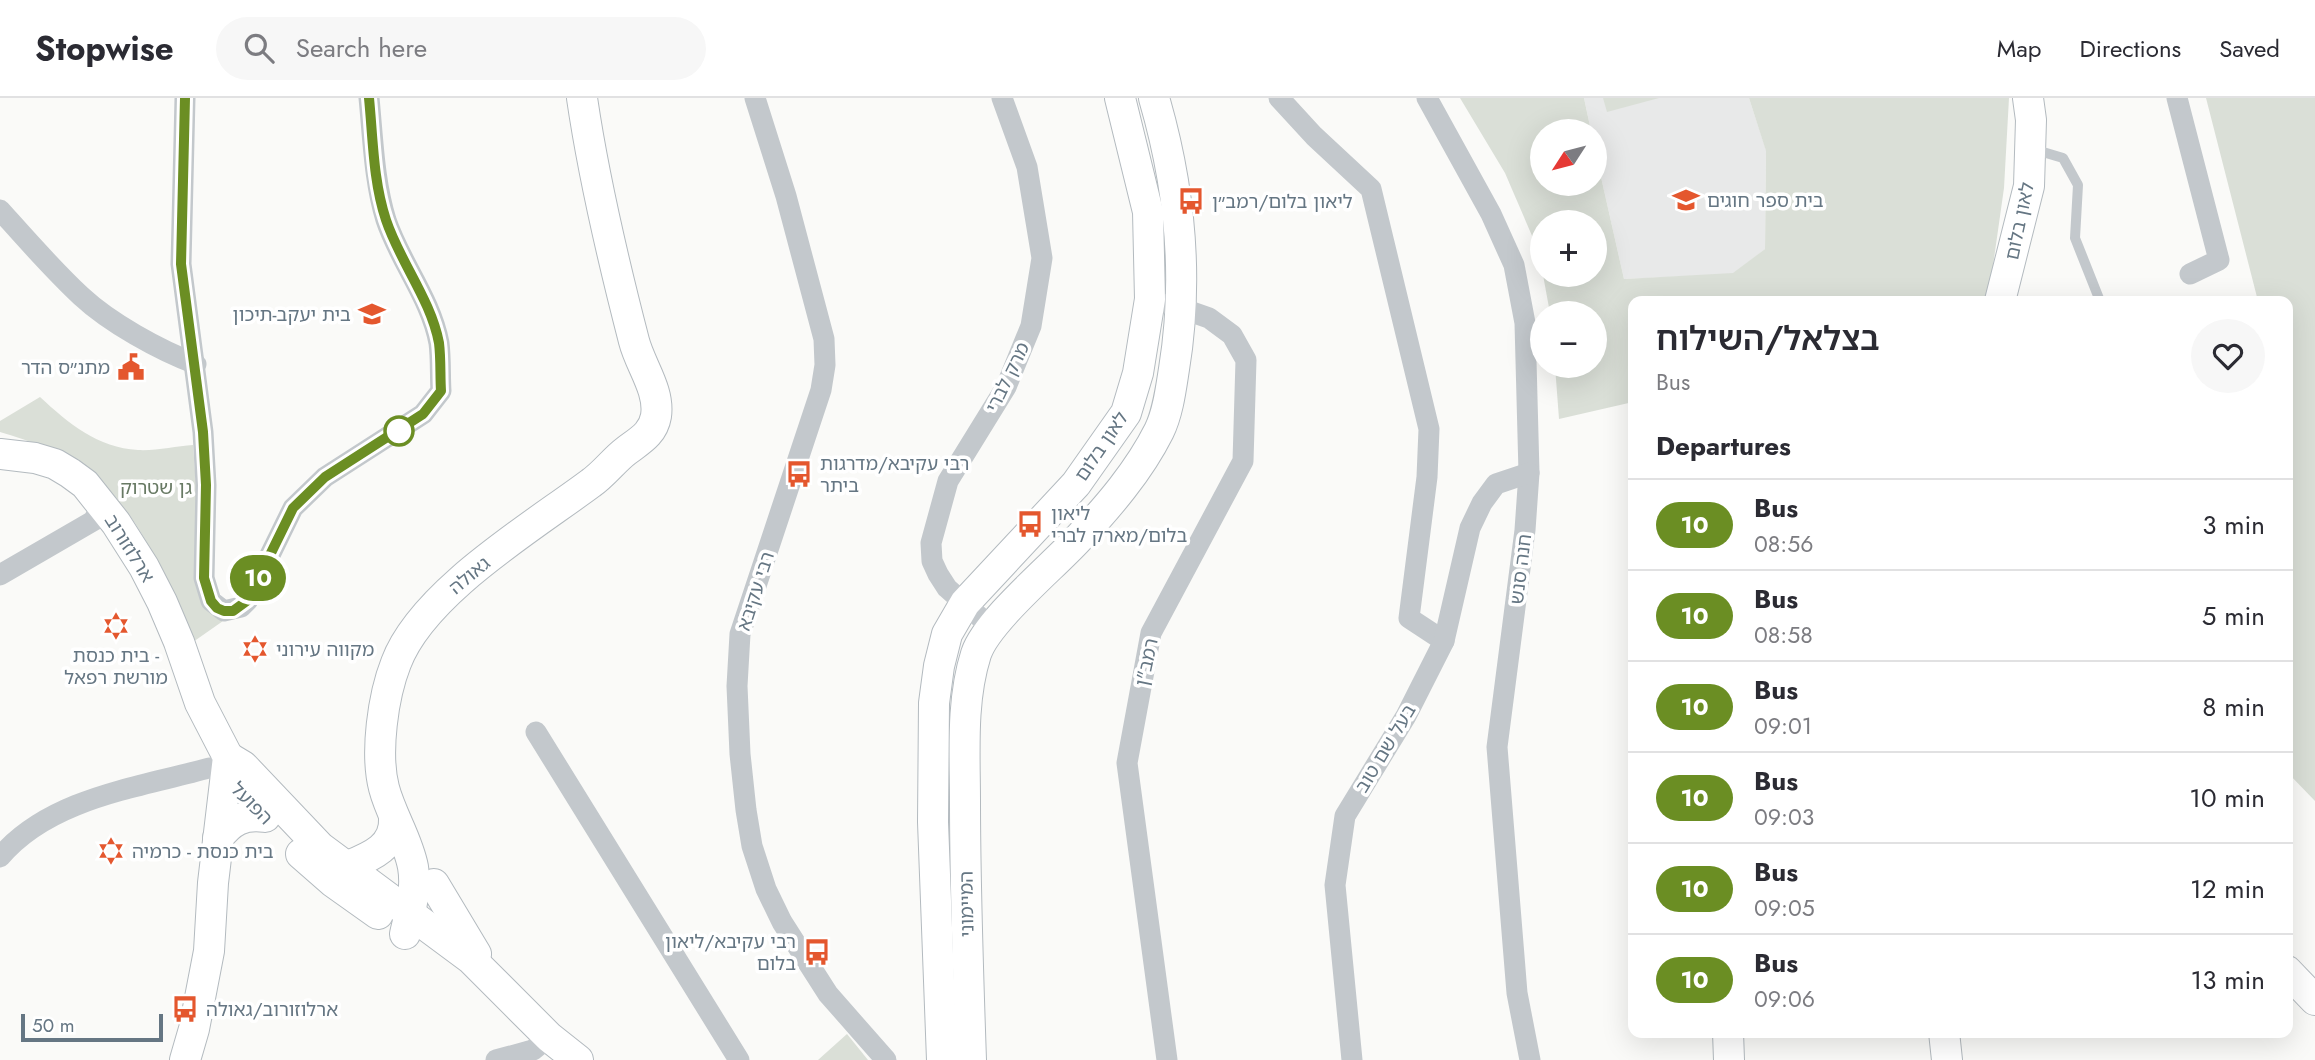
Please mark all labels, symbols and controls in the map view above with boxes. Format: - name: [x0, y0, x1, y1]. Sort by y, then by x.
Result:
- search box: [216, 17, 706, 80]
- text: Stopwise: [35, 25, 174, 72]
- icon: search: [240, 29, 278, 67]
- text: Search here: [296, 29, 427, 67]
- text: Map: [1997, 31, 2042, 66]
- text: Directions: [2080, 31, 2181, 66]
- text: Saved: [2219, 31, 2280, 66]
- north arrow: [1530, 119, 1606, 196]
- map controls: [1530, 119, 1607, 378]
- street label: לאון בלום: [1998, 180, 2041, 263]
- school or university icon: בית ספר חוגים: [1671, 185, 1701, 215]
- bus stop icon: ליאון בלום/רמב״ן: [1176, 186, 1206, 216]
- place label: בית ספר חוגים: [1707, 187, 1824, 214]
- place label: ליאון בלום/רמב״ן: [1212, 188, 1353, 215]
- button: +: [1530, 210, 1607, 287]
- school or university icon: בית יעקב-תיכון: [357, 299, 387, 329]
- place label: בית יעקב-תיכון: [233, 301, 351, 328]
- button: −: [1530, 301, 1607, 378]
- text: בצלאל/השילוח: [1656, 315, 1880, 362]
- button: heart: [2191, 319, 2265, 393]
- street label: מרק לברי: [979, 338, 1036, 417]
- public building icon: מתנ״ס הדר: [116, 352, 146, 382]
- place label: מתנ״ס הדר: [21, 354, 110, 381]
- text: Bus: [1656, 365, 1690, 399]
- street label: לאון בלום: [1068, 406, 1135, 487]
- unlabelled marker: [384, 416, 414, 446]
- text: Departures: [1656, 427, 1791, 465]
- place label: רבי עקיבא/מדרגות ביתר: [820, 450, 970, 499]
- bus stop icon: רבי עקיבא/מדרגות ביתר: [784, 459, 814, 489]
- park label: גן שטרוק: [120, 474, 192, 501]
- text: Bus: [1754, 489, 1798, 527]
- place label: ליאון בלום/מארק לברי: [1051, 500, 1187, 549]
- text: 3 min: [2202, 506, 2265, 544]
- text: 10: [1680, 507, 1709, 542]
- street label: ארלוזורוב: [98, 509, 161, 588]
- bus stop icon: ליאון בלום/מארק לברי: [1015, 509, 1045, 539]
- text: 08:56: [1754, 527, 1813, 561]
- street label: חנה סנש: [1503, 532, 1538, 606]
- street label: רבי עקיבא: [730, 548, 781, 634]
- street label: גאולה: [443, 550, 496, 601]
- line badge: 10: [226, 555, 290, 601]
- text: 10: [244, 560, 272, 595]
- text: Bus: [1754, 580, 1798, 618]
- text: 5 min: [2202, 597, 2265, 635]
- text: 10: [1680, 598, 1709, 633]
- synagogue icon: בית כנסת - מורשת רפאל: [101, 611, 131, 641]
- text: 08:58: [1754, 618, 1813, 652]
- synagogue icon: מקווה עירוני: [240, 634, 270, 664]
- place label: מקווה עירוני: [276, 636, 374, 663]
- street label: רמב"ן: [1128, 636, 1165, 689]
- place label: בית כנסת - מורשת רפאל: [64, 642, 168, 691]
- text: Bus: [1754, 671, 1798, 709]
- text: 8 min: [2202, 688, 2265, 726]
- text: 10: [1680, 689, 1709, 724]
- street label: בעל שם טוב: [1348, 699, 1422, 798]
- text: 09:01: [1754, 709, 1812, 743]
- text: Bus: [1754, 762, 1798, 800]
- street label: הפועל: [224, 776, 279, 831]
- text: 10 min: [2189, 779, 2265, 817]
- text: 10: [1680, 780, 1709, 815]
- text: 09:03: [1754, 800, 1814, 834]
- synagogue icon: בית כנסת - כרמיה: [96, 836, 126, 866]
- place label: בית כנסת - כרמיה: [132, 838, 274, 865]
- text: Bus: [1754, 853, 1798, 891]
- text: 12 min: [2190, 870, 2265, 908]
- street label: המיימוני: [952, 871, 981, 937]
- text: 10: [1680, 871, 1709, 906]
- text: 09:05: [1754, 891, 1815, 925]
- place label: רבי עקיבא/ליאון בלום: [665, 928, 796, 977]
- bus stop icon: רבי עקיבא/ליאון בלום: [802, 937, 832, 967]
- text: Bus: [1754, 944, 1798, 982]
- text: 13 min: [2191, 961, 2265, 999]
- text: 10: [1680, 962, 1709, 997]
- text: 09:06: [1754, 982, 1815, 1016]
- bus stop icon: ארלוזורוב/גאולה: [170, 994, 200, 1024]
- place label: ארלוזורוב/גאולה: [206, 996, 338, 1023]
- scale bar: [21, 1011, 163, 1043]
- text: 50 m: [32, 1012, 75, 1039]

